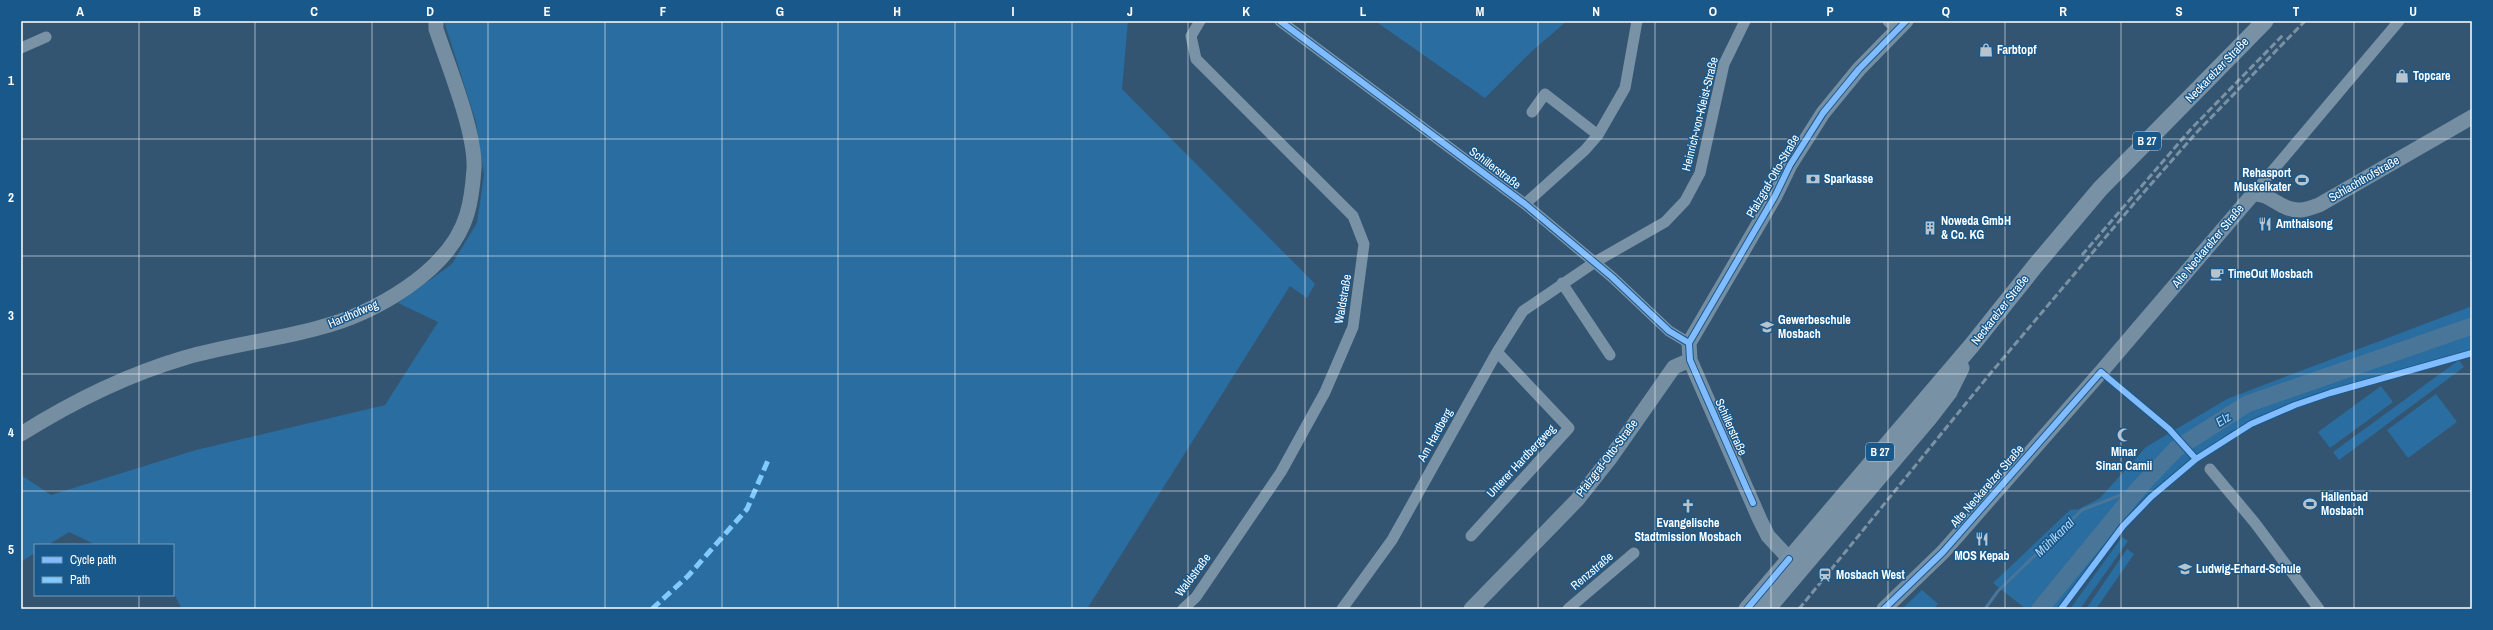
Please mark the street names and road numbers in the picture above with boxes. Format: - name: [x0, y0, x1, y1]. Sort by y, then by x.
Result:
- street label: Neckarelzer Straße: [2182, 34, 2252, 106]
- street label: Heinrich-von-Kleist-Straße: [1678, 55, 1722, 173]
- street label: Pfalzgraf-Otto-Straße: [1743, 131, 1803, 221]
- road number: B 27: [2133, 132, 2161, 150]
- street label: Schillerstraße: [1466, 143, 1524, 193]
- street label: Schlachthofstraße: [2326, 152, 2402, 206]
- street label: Alte Neckarelzer Straße: [2168, 201, 2248, 292]
- street label: Neckarelzer Straße: [1968, 272, 2032, 348]
- street label: Waldstraße: [1331, 273, 1355, 325]
- street label: Hardhofweg: [325, 296, 381, 332]
- street label: Schillerstraße: [1711, 396, 1751, 458]
- street label: Am Hardberg: [1413, 405, 1456, 465]
- street label: Pfalzgraf-Otto-Straße: [1572, 416, 1642, 500]
- street label: Unterer Hardbergweg: [1483, 421, 1559, 501]
- street label: Alte Neckarelzer Straße: [1946, 441, 2027, 531]
- road number: B 27: [1866, 443, 1894, 461]
- street label: Renzstraße: [1567, 549, 1617, 593]
- street label: Waldstraße: [1172, 550, 1214, 600]

